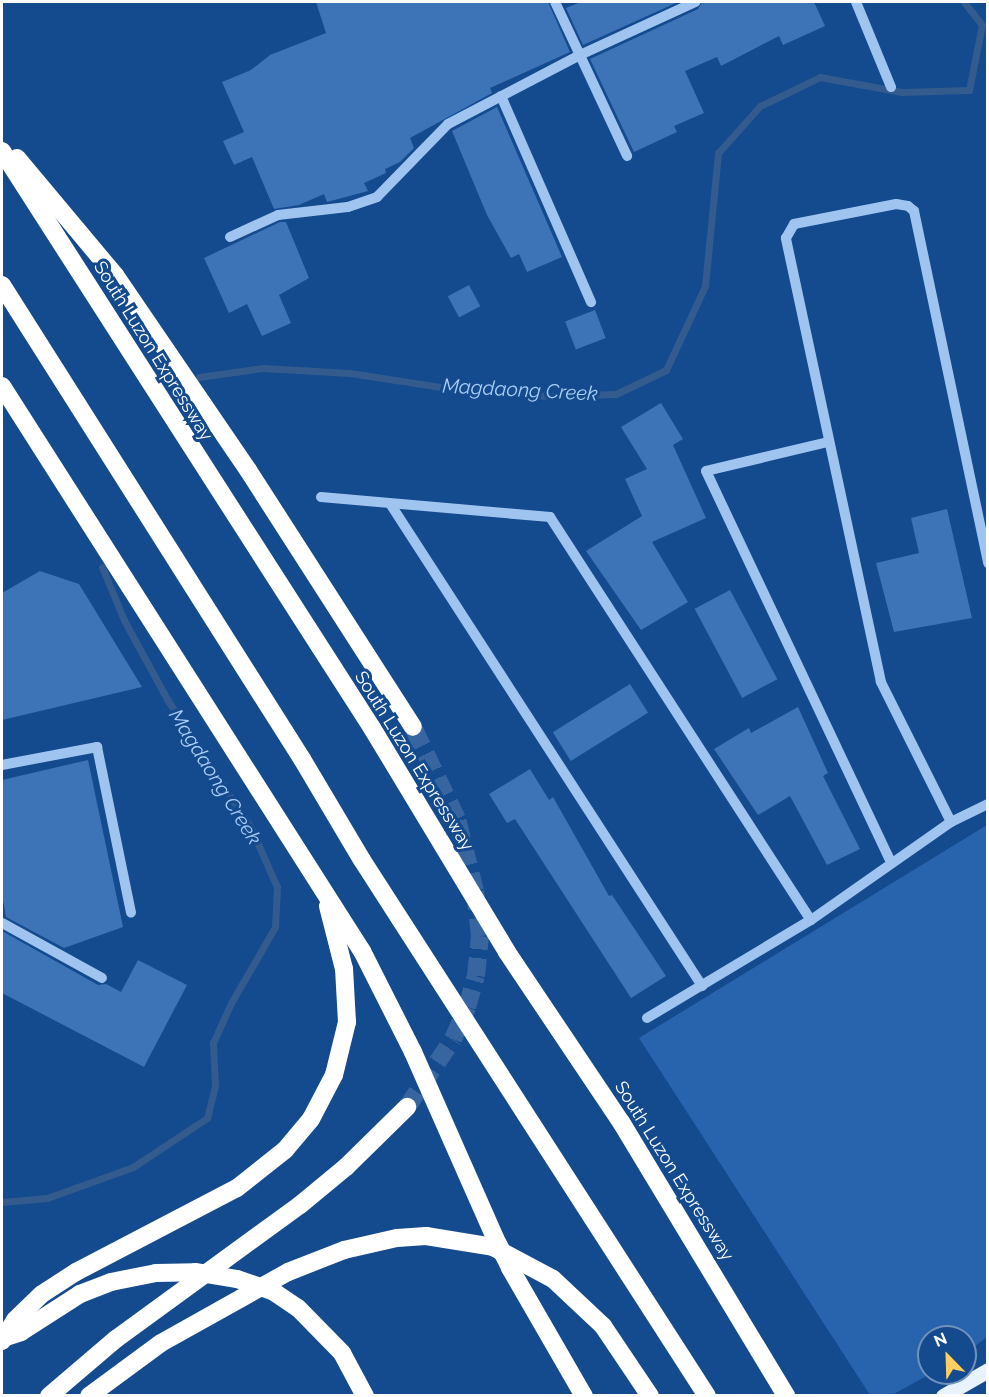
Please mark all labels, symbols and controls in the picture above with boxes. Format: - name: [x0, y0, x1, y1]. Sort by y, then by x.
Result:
- street label: South Luzon Expressway: [89, 257, 217, 445]
- water label: Magdaong Creek: [442, 374, 598, 406]
- street label: South Luzon Expressway: [350, 667, 478, 855]
- water label: Magdaong Creek: [164, 705, 266, 849]
- street label: South Luzon Expressway: [610, 1077, 738, 1265]
- north arrow: [917, 1325, 977, 1385]
- text: N: [931, 1329, 950, 1351]

